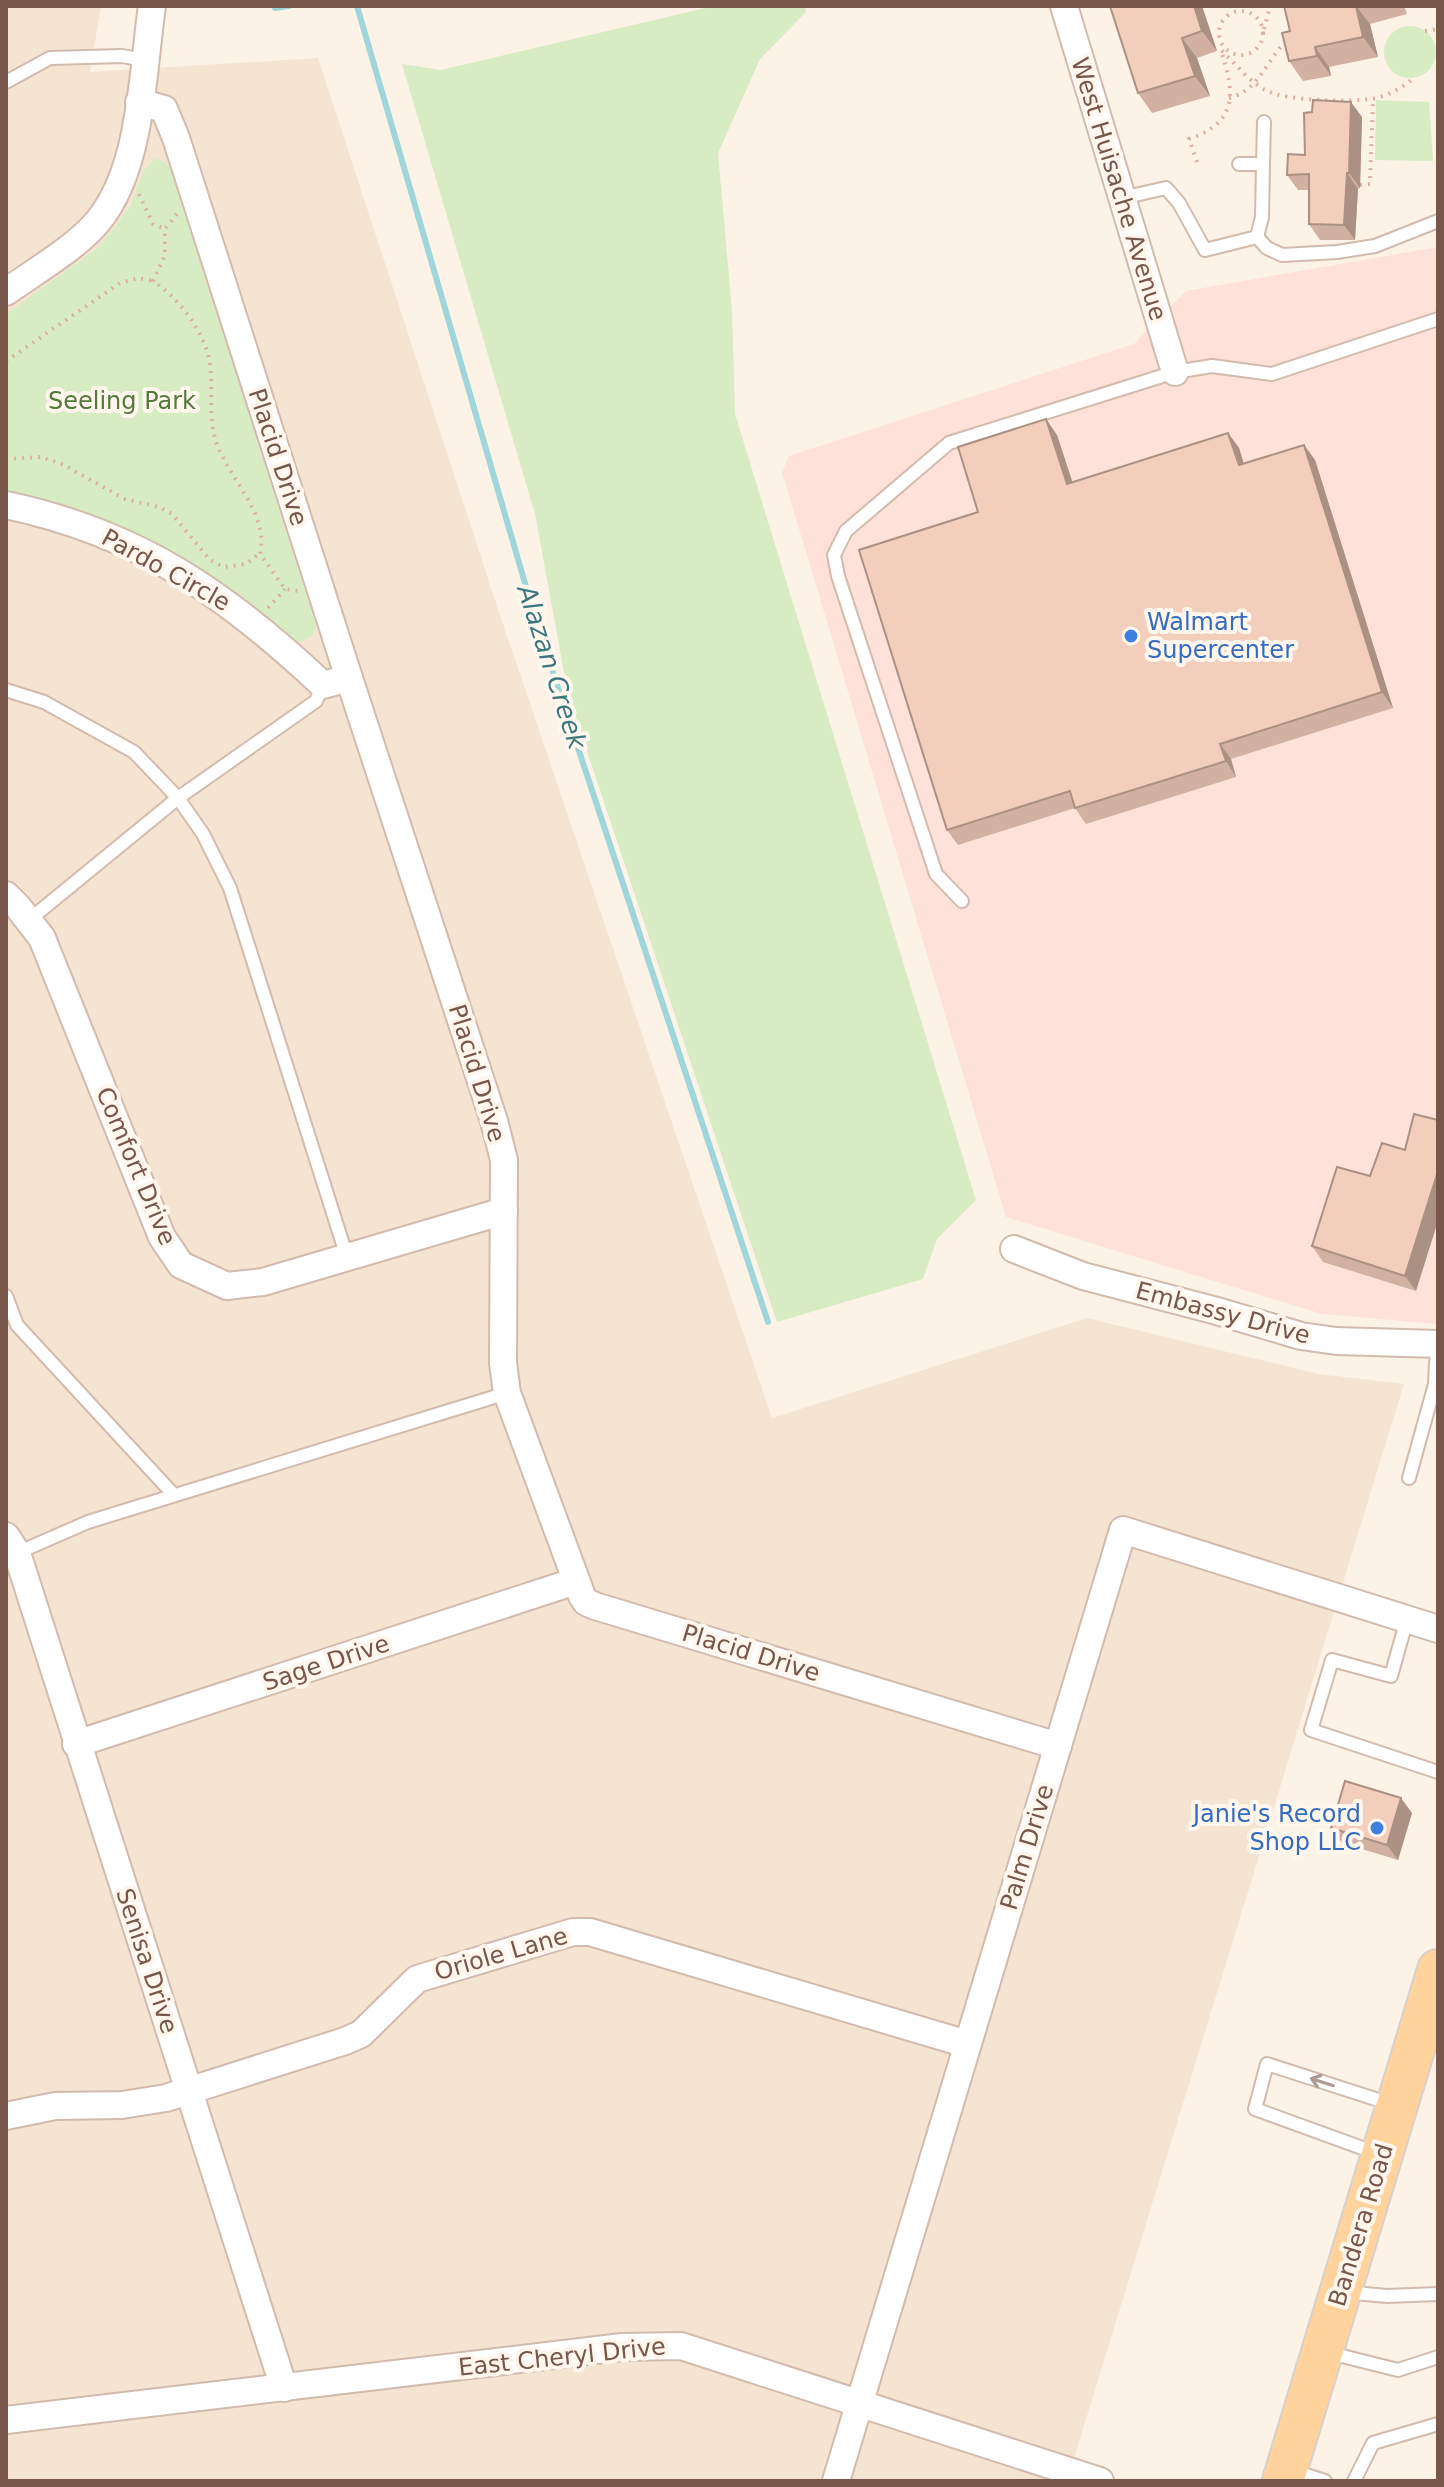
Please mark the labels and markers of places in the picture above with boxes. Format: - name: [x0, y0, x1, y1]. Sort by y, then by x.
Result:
- place label: Walmart Supercenter: [1147, 608, 1294, 664]
- marker: Walmart Supercenter: [1122, 627, 1140, 645]
- place label: Janie's Record Shop LLC: [1191, 1800, 1361, 1856]
- marker: Janie's Record Shop LLC: [1368, 1819, 1386, 1837]

